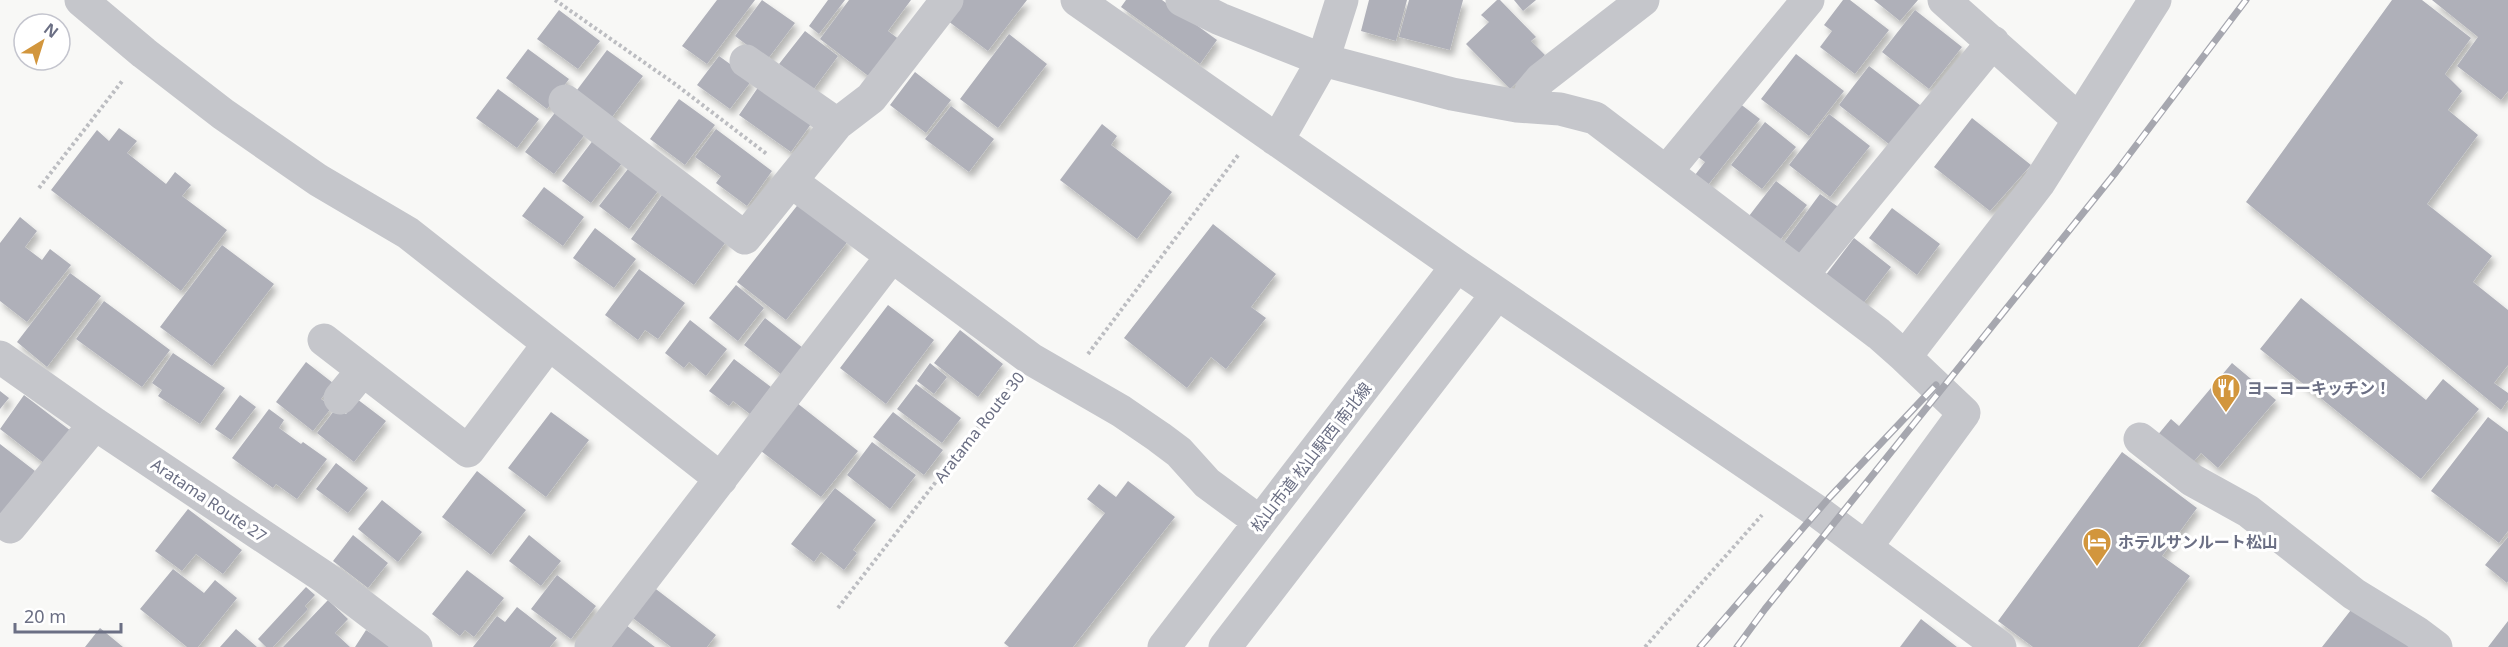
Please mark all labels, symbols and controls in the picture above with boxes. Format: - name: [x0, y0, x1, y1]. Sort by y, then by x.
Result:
- north arrow: [12, 12, 72, 72]
- text: N: [39, 18, 63, 43]
- street label: Aratama Route 30: [929, 367, 1029, 487]
- restaurant icon: ヨーヨーキッチン！: [2210, 372, 2242, 414]
- place label: ヨーヨーキッチン！: [2247, 377, 2391, 399]
- street label: 松山市道 松山駅西 南北線: [1246, 378, 1376, 536]
- street label: Aratama Route 27: [147, 453, 271, 547]
- hotel icon: ホテルサンルート松山: [2081, 526, 2113, 568]
- place label: ホテルサンルート松山: [2118, 531, 2278, 553]
- scale bar: [15, 596, 122, 634]
- text: 20 m: [24, 604, 66, 628]

